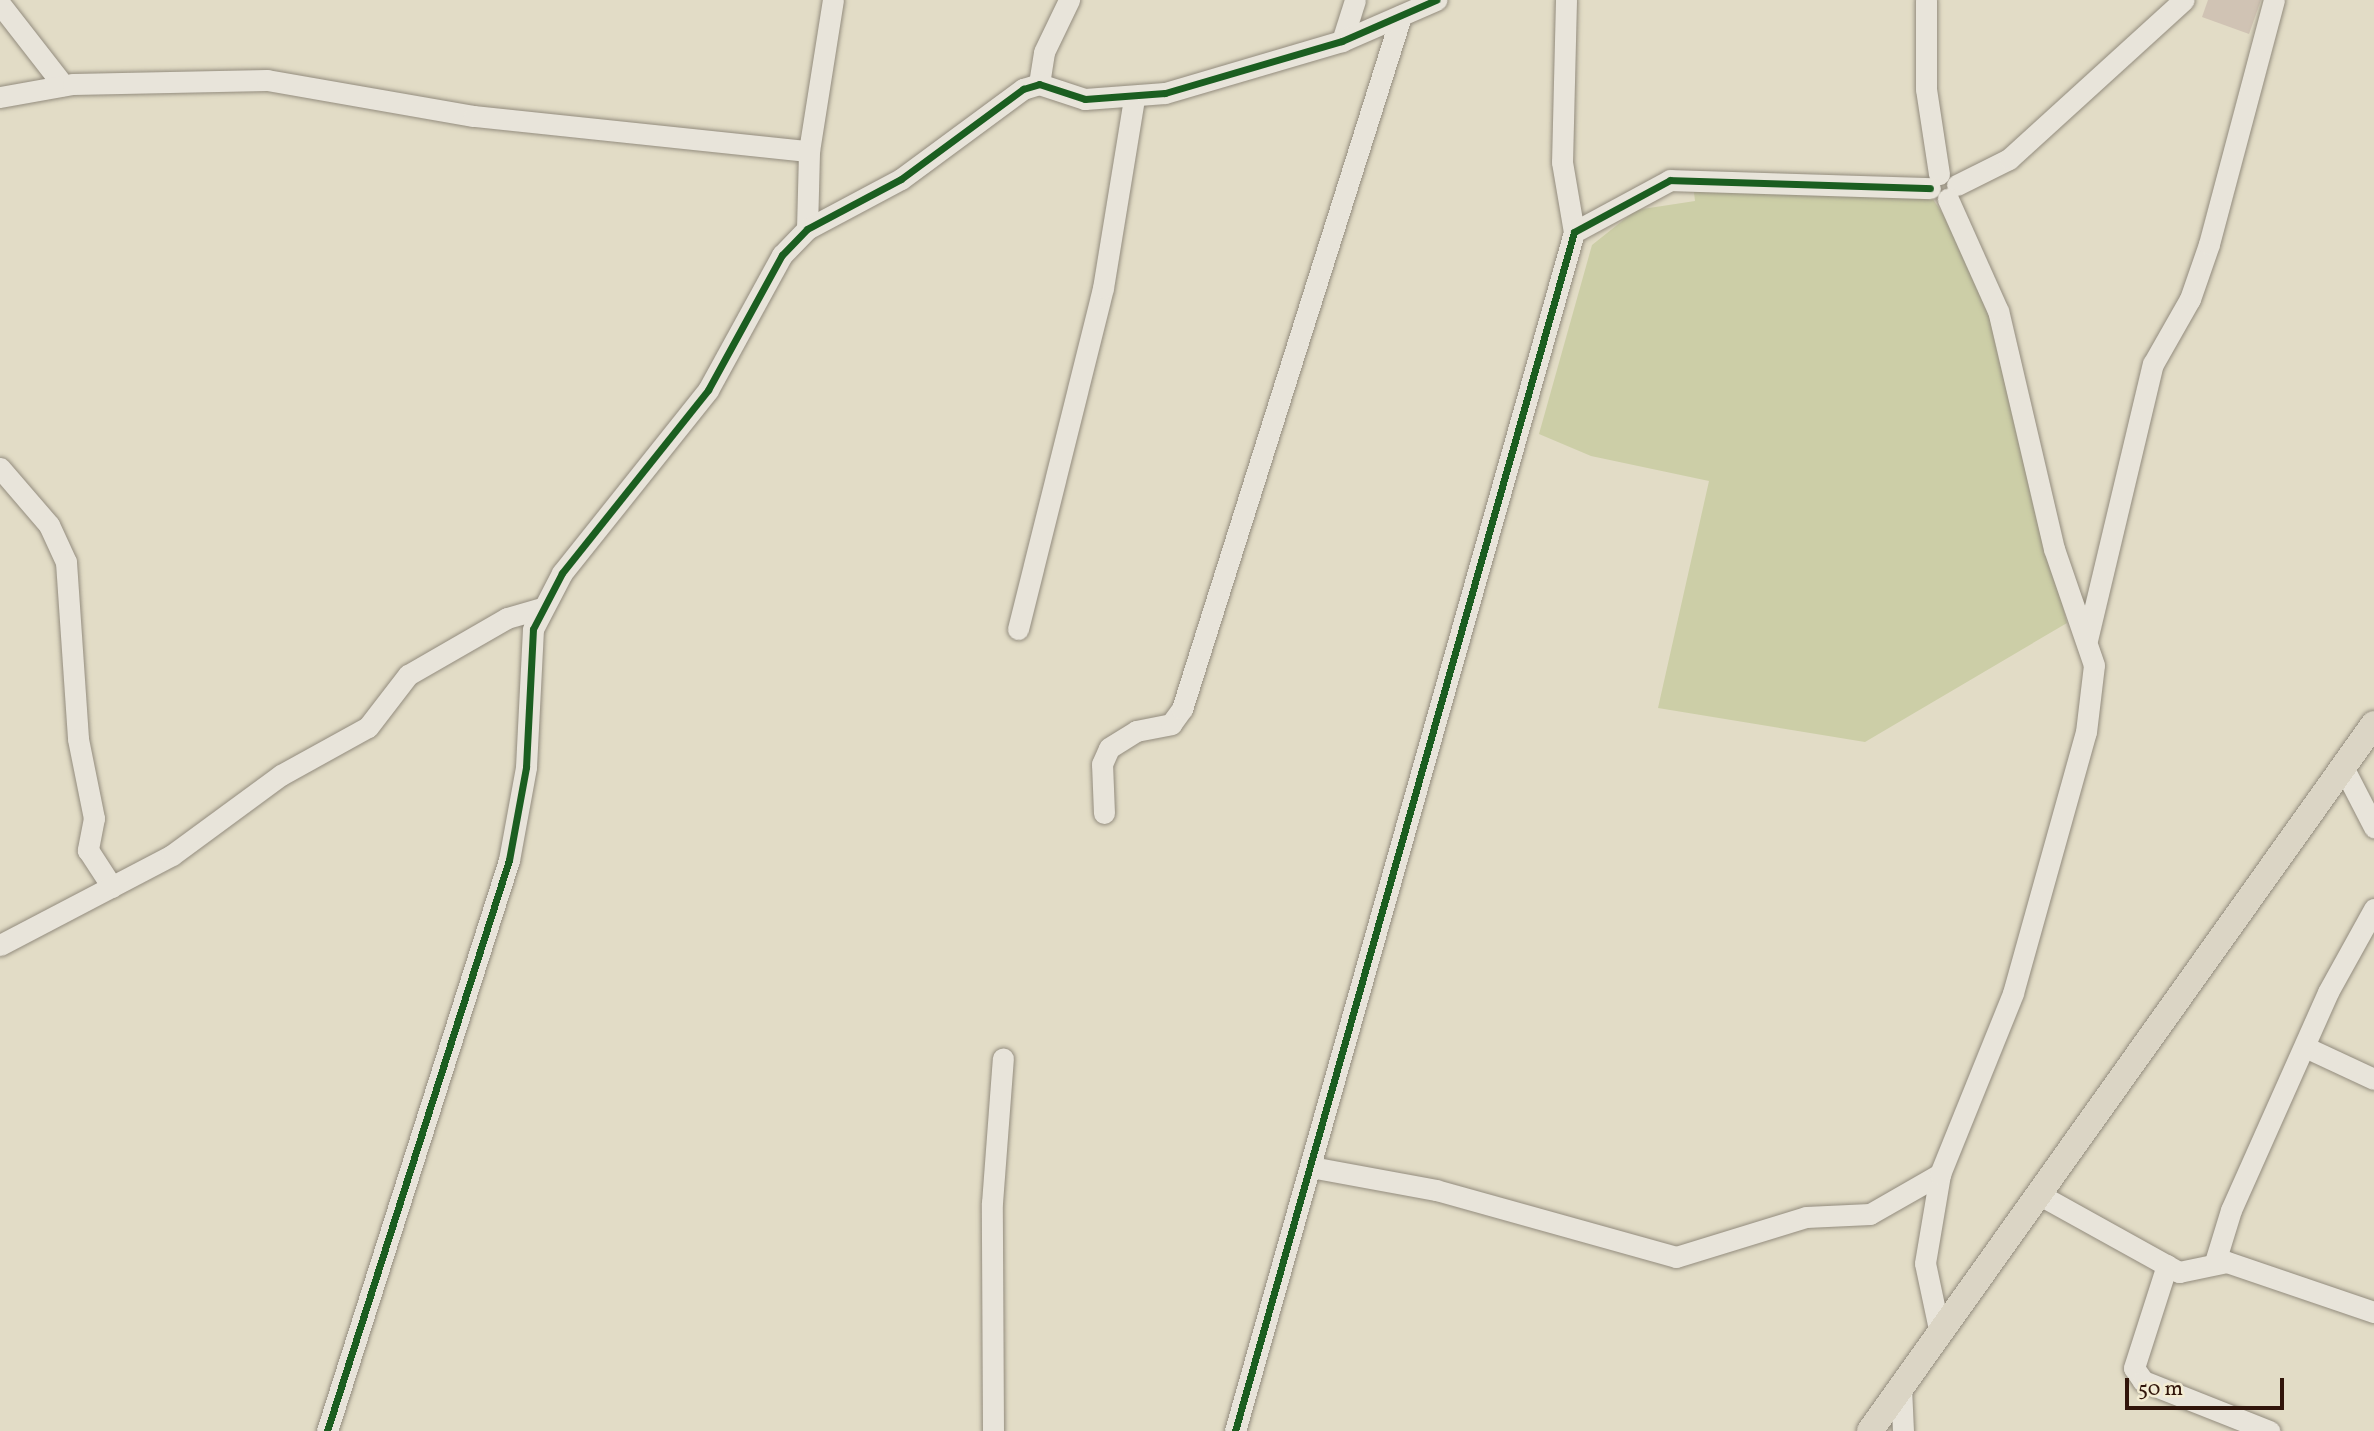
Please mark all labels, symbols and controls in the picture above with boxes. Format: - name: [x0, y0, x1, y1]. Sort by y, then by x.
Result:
- scale bar: [2129, 1364, 2288, 1408]
- text: 50 m: [2138, 1375, 2183, 1404]

